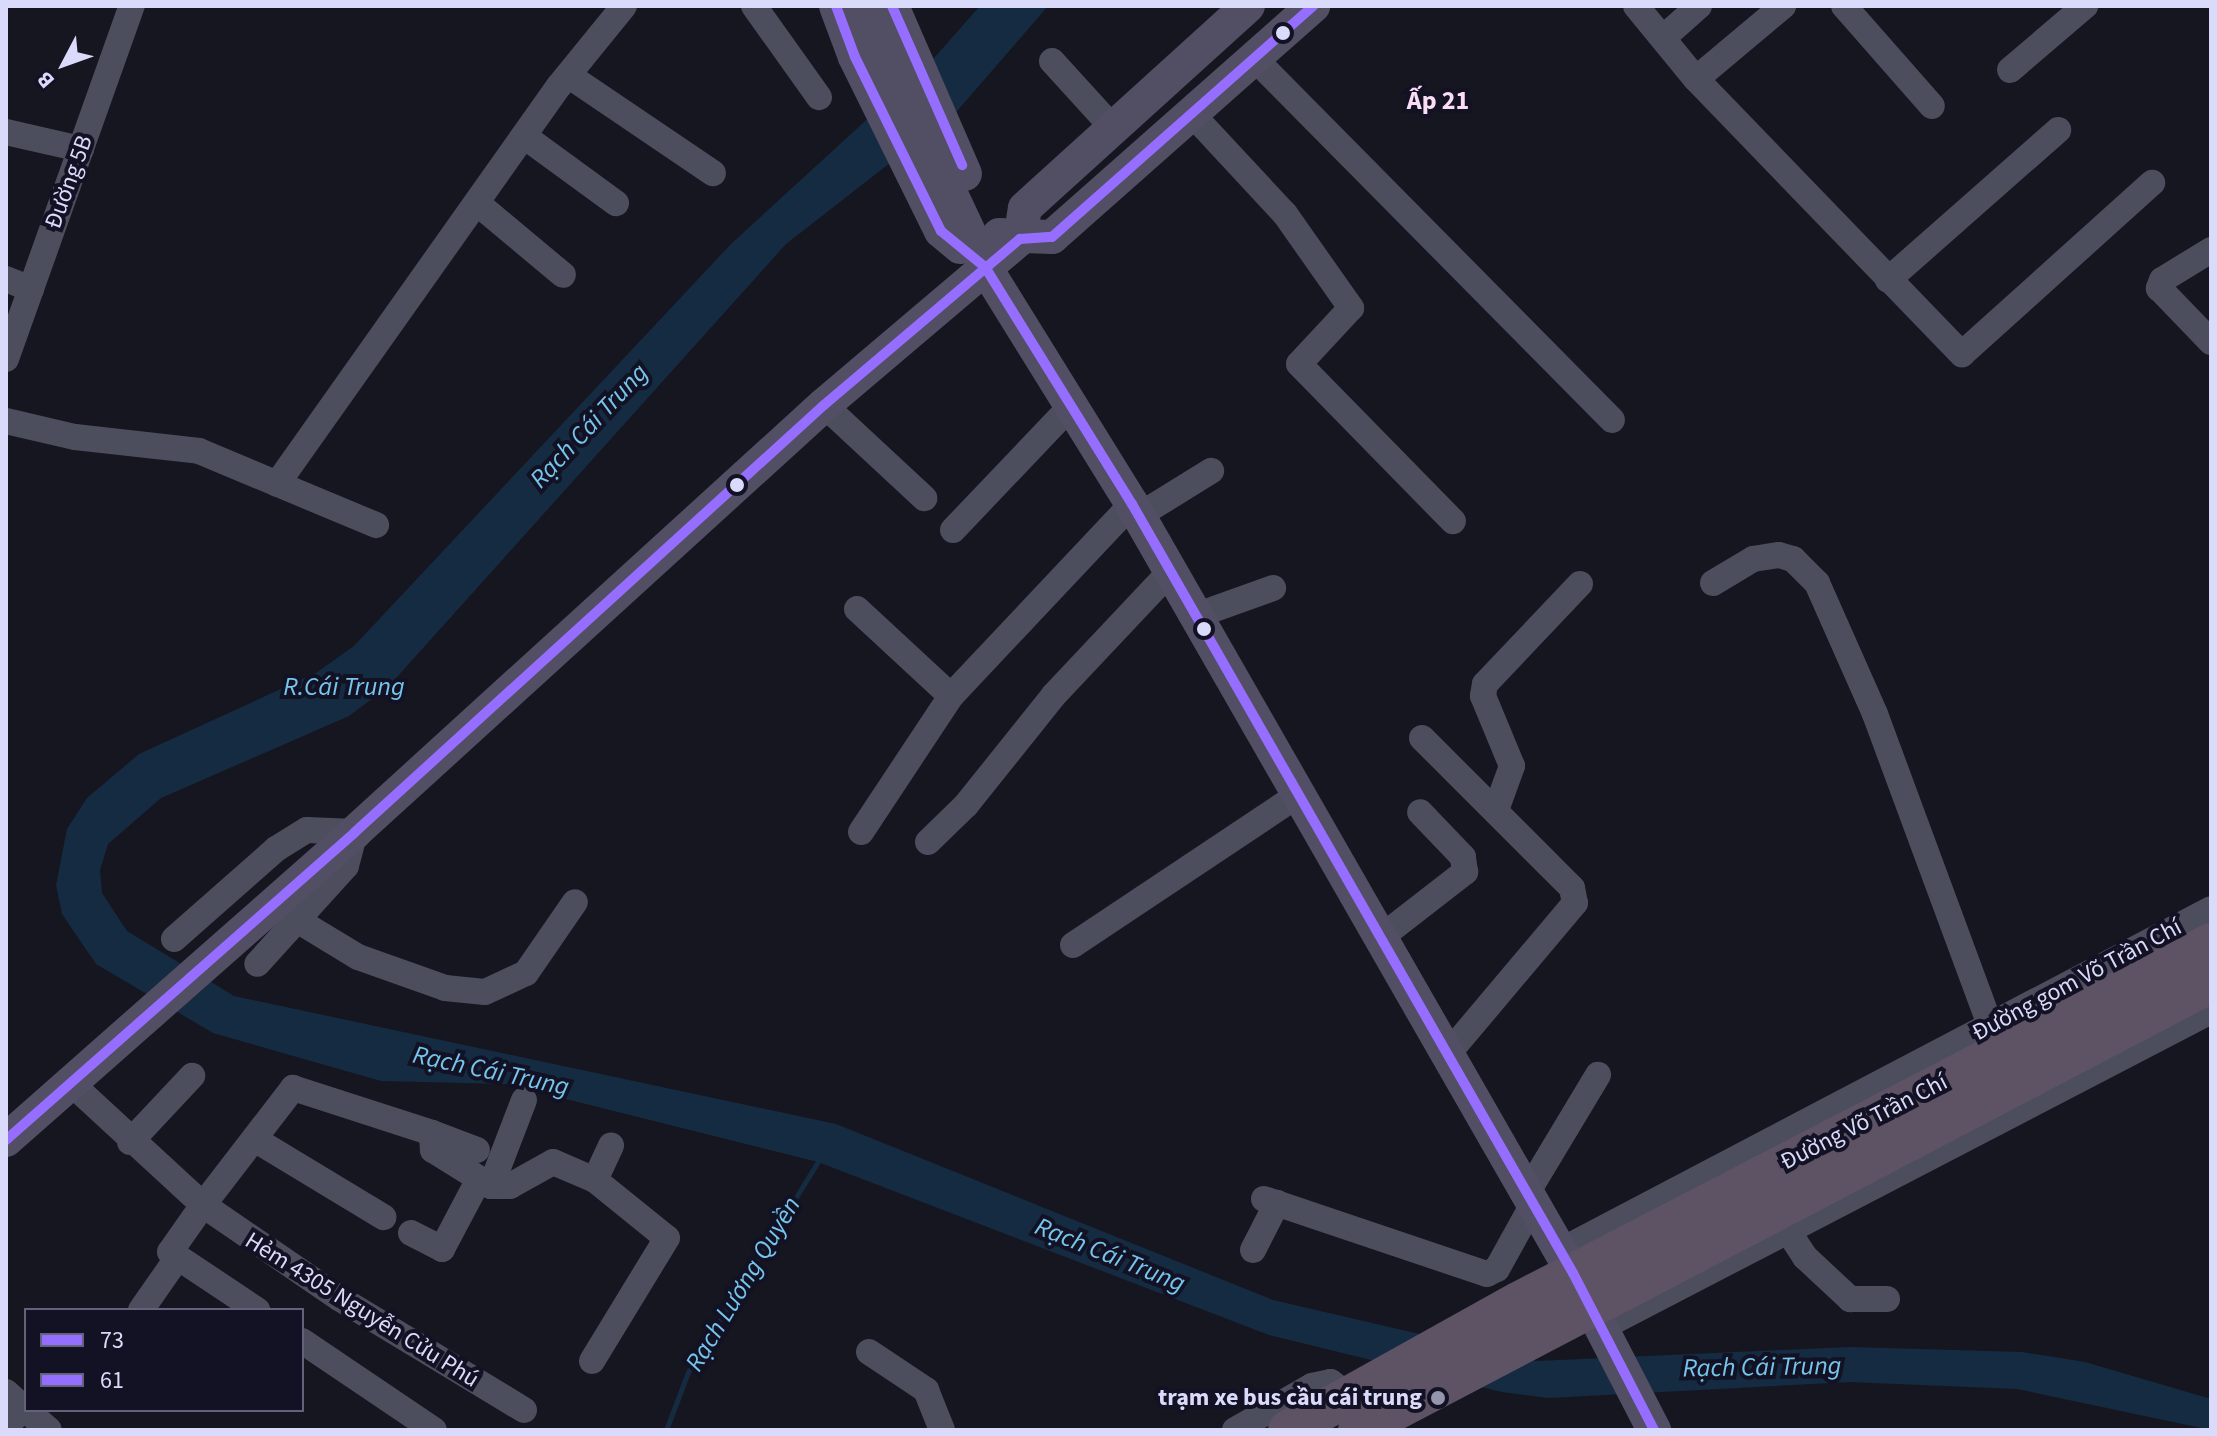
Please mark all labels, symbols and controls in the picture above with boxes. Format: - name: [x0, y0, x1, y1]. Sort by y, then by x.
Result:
- north arrow: [24, 24, 104, 104]
- unlabelled marker: [1275, 25, 1291, 41]
- text: B: [29, 64, 62, 95]
- district label: Ấp 21: [1407, 85, 1469, 117]
- street label: Đường 5B: [39, 131, 99, 233]
- water label: Rạch Cái Trung: [523, 357, 655, 495]
- unlabelled marker: [729, 477, 745, 493]
- unlabelled marker: [1196, 621, 1212, 637]
- water label: R.Cái Trung: [283, 671, 405, 703]
- street label: Đường gom Võ Trần Chí: [1967, 913, 2187, 1047]
- water label: Rạch Cái Trung: [410, 1039, 572, 1103]
- street label: Đường Võ Trần Chí: [1776, 1068, 1952, 1176]
- water label: Rạch Lương Quyền: [679, 1191, 807, 1377]
- water label: Rạch Cái Trung: [1030, 1211, 1190, 1299]
- street label: Hẻm 4305 Nguyễn Cửu Phú: [240, 1226, 484, 1394]
- legend: [24, 1308, 304, 1412]
- text: 73: [100, 1323, 124, 1358]
- water label: Rạch Cái Trung: [1682, 1350, 1842, 1384]
- text: 61: [100, 1363, 124, 1398]
- place label: trạm xe bus cầu cái trung: [1158, 1384, 1422, 1412]
- marker: trạm xe bus cầu cái trung: [1429, 1389, 1447, 1407]

